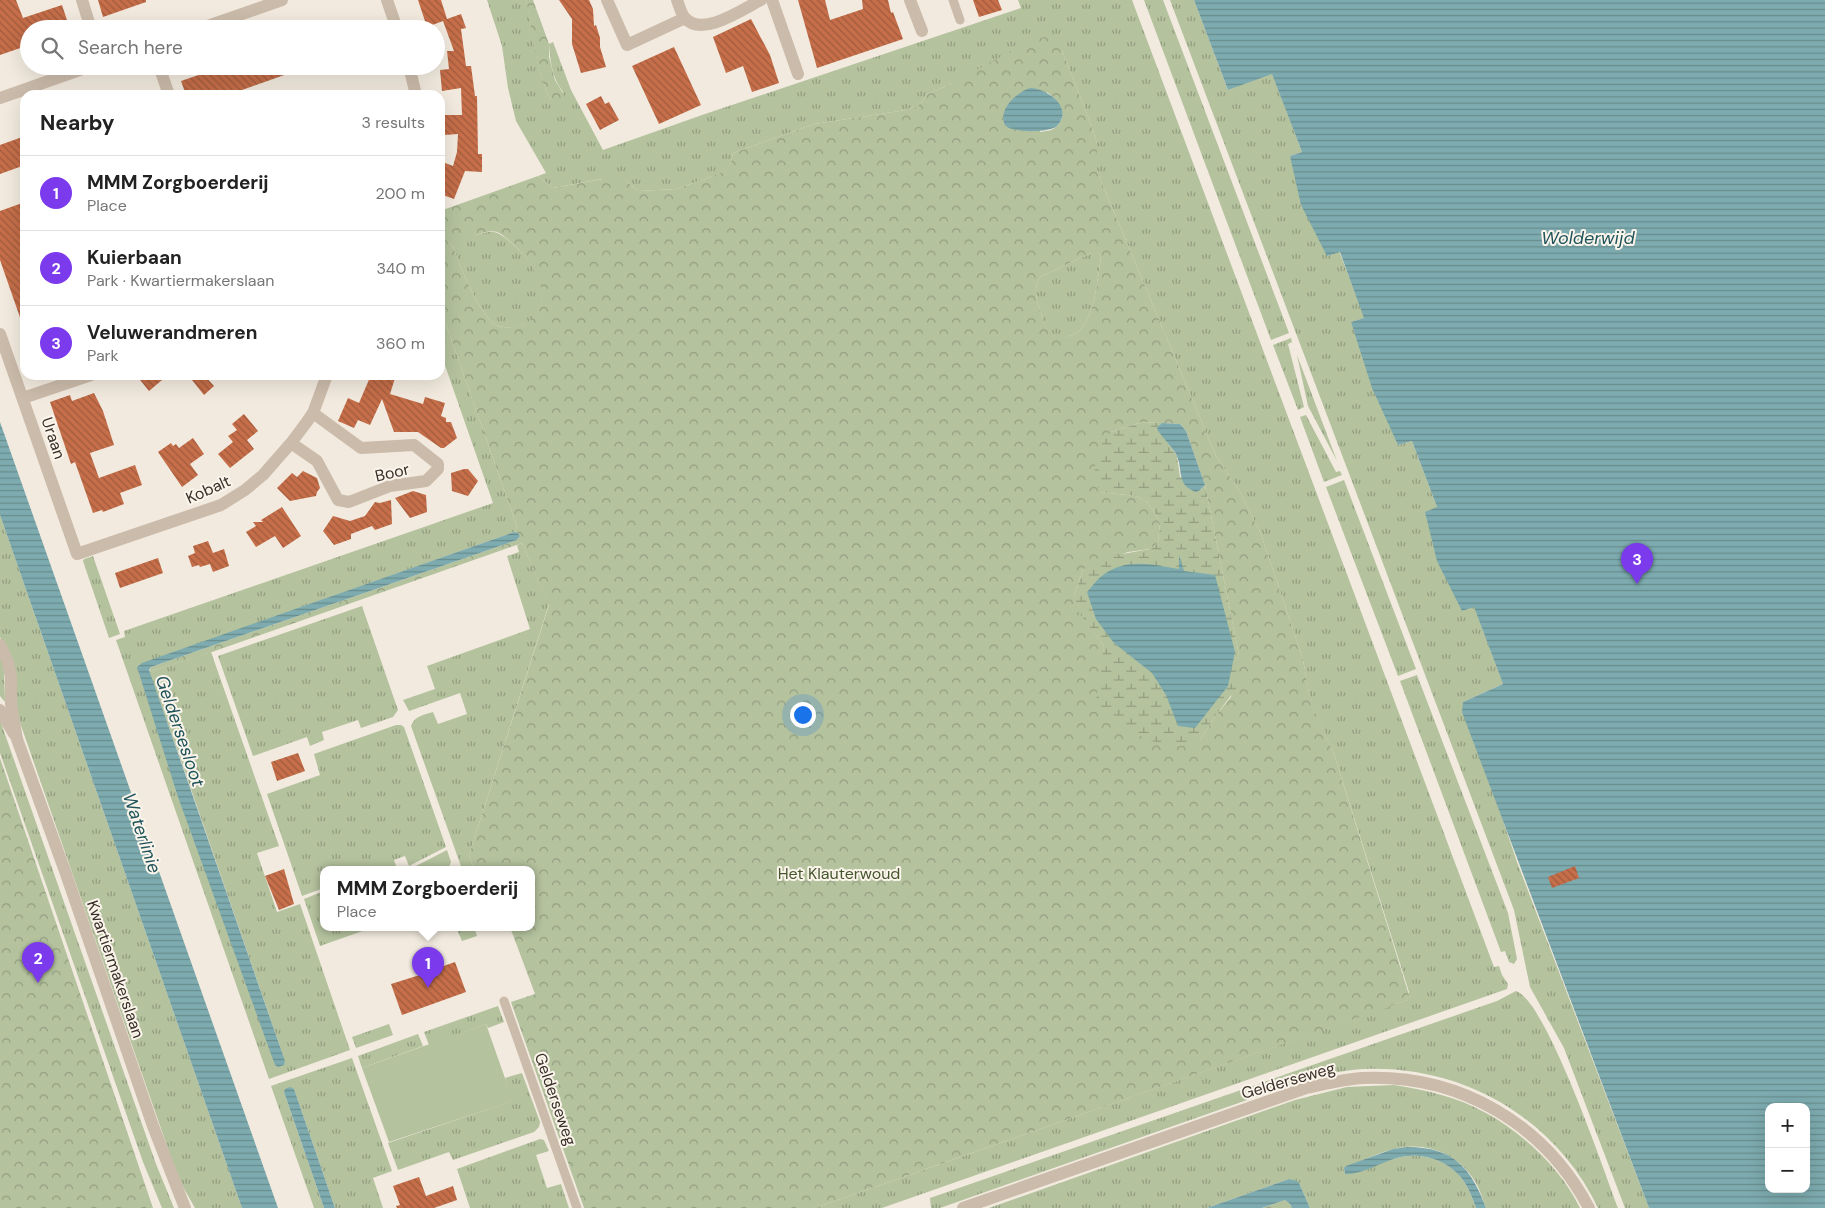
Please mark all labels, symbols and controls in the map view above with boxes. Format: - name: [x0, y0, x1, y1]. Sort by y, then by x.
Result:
- search box: [20, 20, 445, 75]
- icon: search: [38, 34, 66, 62]
- text: Search here: [78, 35, 183, 60]
- text: Nearby: [40, 109, 114, 137]
- text: 3 results: [362, 112, 425, 133]
- text: MMM Zorgboerderij: [87, 170, 269, 195]
- text: 1: [53, 183, 59, 204]
- text: 200 m: [376, 183, 425, 204]
- text: Place: [87, 195, 127, 216]
- water label: Wolderwijd: [1541, 226, 1635, 250]
- text: Kuierbaan: [87, 245, 182, 270]
- text: 2: [51, 258, 61, 279]
- text: 340 m: [376, 258, 425, 279]
- text: Park · Kwartiermakerslaan: [87, 270, 274, 291]
- text: Veluwerandmeren: [87, 320, 257, 345]
- text: 3: [51, 333, 61, 354]
- text: 360 m: [376, 333, 425, 354]
- text: Park: [87, 345, 119, 366]
- street label: Uraan: [37, 414, 70, 462]
- street label: Boor: [373, 458, 411, 487]
- street label: Kobalt: [183, 470, 234, 509]
- pin: 3: [1621, 543, 1653, 584]
- water label: Geldersesloot: [150, 672, 211, 791]
- your location: [790, 702, 816, 728]
- water label: Waterlinie: [117, 790, 167, 876]
- park label: Het Klauterwoud: [778, 863, 900, 884]
- popup: [320, 866, 535, 931]
- text: MMM Zorgboerderij: [337, 876, 518, 901]
- street label: Kwartiermakerslaan: [82, 898, 149, 1041]
- text: Place: [337, 901, 377, 922]
- pin: 2: [22, 942, 54, 983]
- pin: 1: [412, 947, 444, 988]
- street label: Gelderseweg: [530, 1050, 581, 1148]
- street label: Gelderseweg: [1239, 1057, 1337, 1104]
- map controls: [1765, 1103, 1810, 1193]
- button: +: [1765, 1103, 1810, 1148]
- button: −: [1765, 1148, 1810, 1193]

